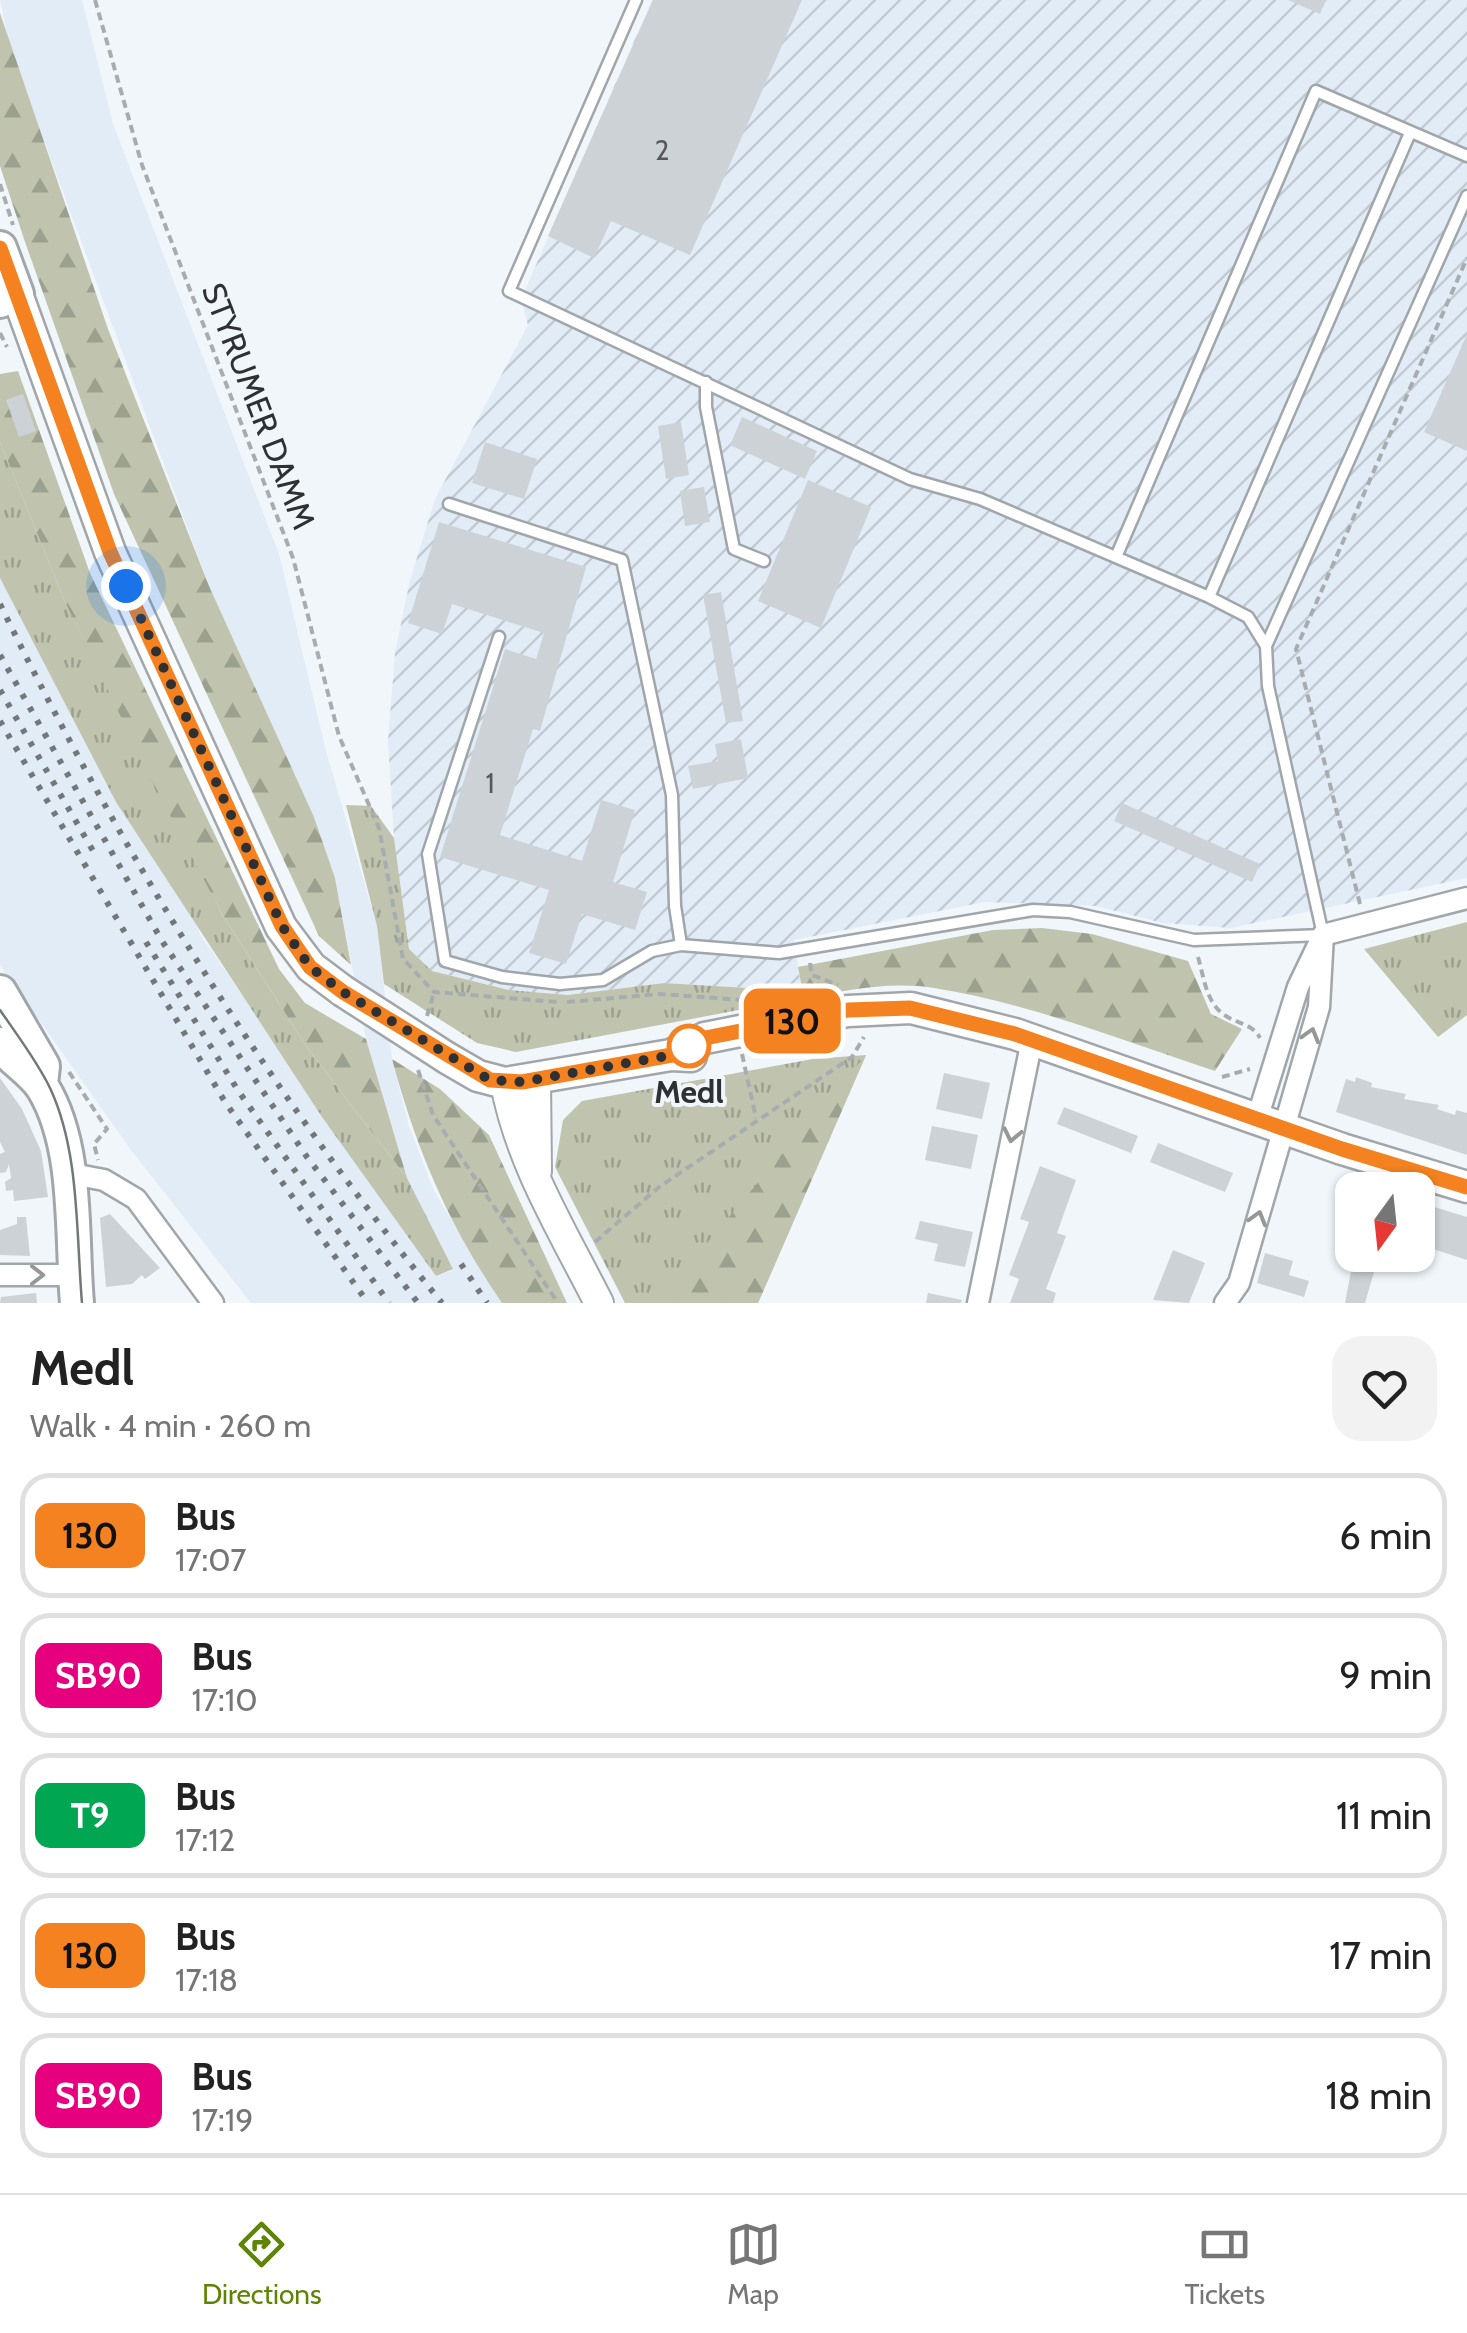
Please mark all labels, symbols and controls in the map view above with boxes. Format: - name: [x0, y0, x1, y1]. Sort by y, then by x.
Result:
- house number: 2: [655, 133, 669, 167]
- street label: STYRUMER DAMM: [194, 277, 324, 535]
- your location: [101, 561, 151, 611]
- house number: 1: [485, 766, 495, 800]
- line badge: 130: [734, 988, 850, 1054]
- text: 130: [764, 1000, 820, 1043]
- marker: Medl: [668, 1025, 710, 1067]
- one-way arrow: [1299, 1027, 1320, 1044]
- place label: Medl: [654, 1072, 724, 1111]
- one-way arrow: [1003, 1126, 1024, 1143]
- north arrow: [1335, 1172, 1435, 1272]
- map controls: [1335, 1172, 1435, 1272]
- one-way arrow: [1246, 1209, 1267, 1227]
- one-way arrow: [30, 1264, 46, 1286]
- button: heart: [1332, 1336, 1437, 1441]
- text: Medl: [30, 1339, 134, 1397]
- text: Walk · 4 min · 260 m: [30, 1406, 311, 1445]
- text: Bus: [175, 1493, 236, 1540]
- text: 6 min: [1339, 1512, 1432, 1559]
- text: 130: [62, 1514, 118, 1557]
- text: 17:07: [175, 1540, 246, 1579]
- text: Bus: [192, 1633, 252, 1680]
- text: 9 min: [1339, 1652, 1432, 1699]
- text: SB90: [55, 1654, 142, 1697]
- text: 17:10: [192, 1680, 258, 1719]
- text: Bus: [175, 1773, 236, 1820]
- text: 11 min: [1336, 1792, 1432, 1839]
- text: T9: [70, 1794, 110, 1837]
- text: 17:12: [175, 1820, 235, 1859]
- text: Bus: [175, 1913, 236, 1960]
- text: 17 min: [1329, 1932, 1432, 1979]
- text: 130: [62, 1934, 118, 1977]
- text: 17:18: [175, 1960, 238, 1999]
- text: Bus: [192, 2053, 252, 2100]
- text: 18 min: [1325, 2072, 1432, 2119]
- text: SB90: [55, 2074, 142, 2117]
- text: 17:19: [192, 2100, 253, 2139]
- tab: Directions: [202, 2217, 322, 2311]
- tab: Map: [726, 2217, 781, 2311]
- tab: Tickets: [1184, 2217, 1265, 2311]

